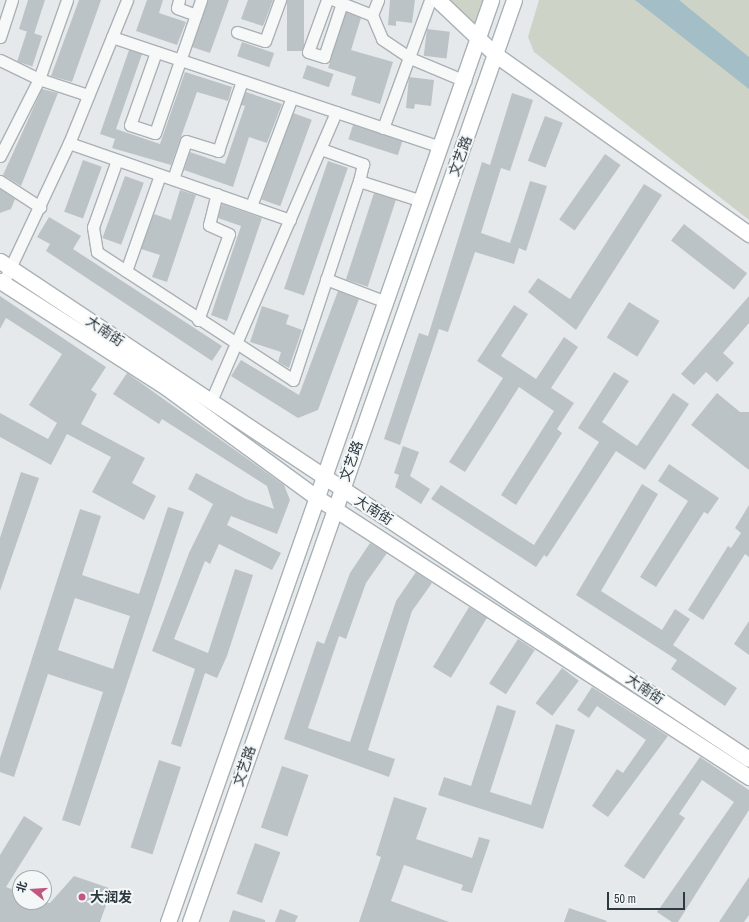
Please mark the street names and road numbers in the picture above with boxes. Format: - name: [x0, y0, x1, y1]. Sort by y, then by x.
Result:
- street label: 文艺路: [445, 133, 475, 179]
- street label: 大南街: [83, 312, 127, 350]
- street label: 文艺路: [336, 438, 366, 484]
- street label: 大南街: [352, 492, 396, 528]
- street label: 大南街: [623, 670, 667, 708]
- street label: 文艺路: [229, 743, 259, 789]

